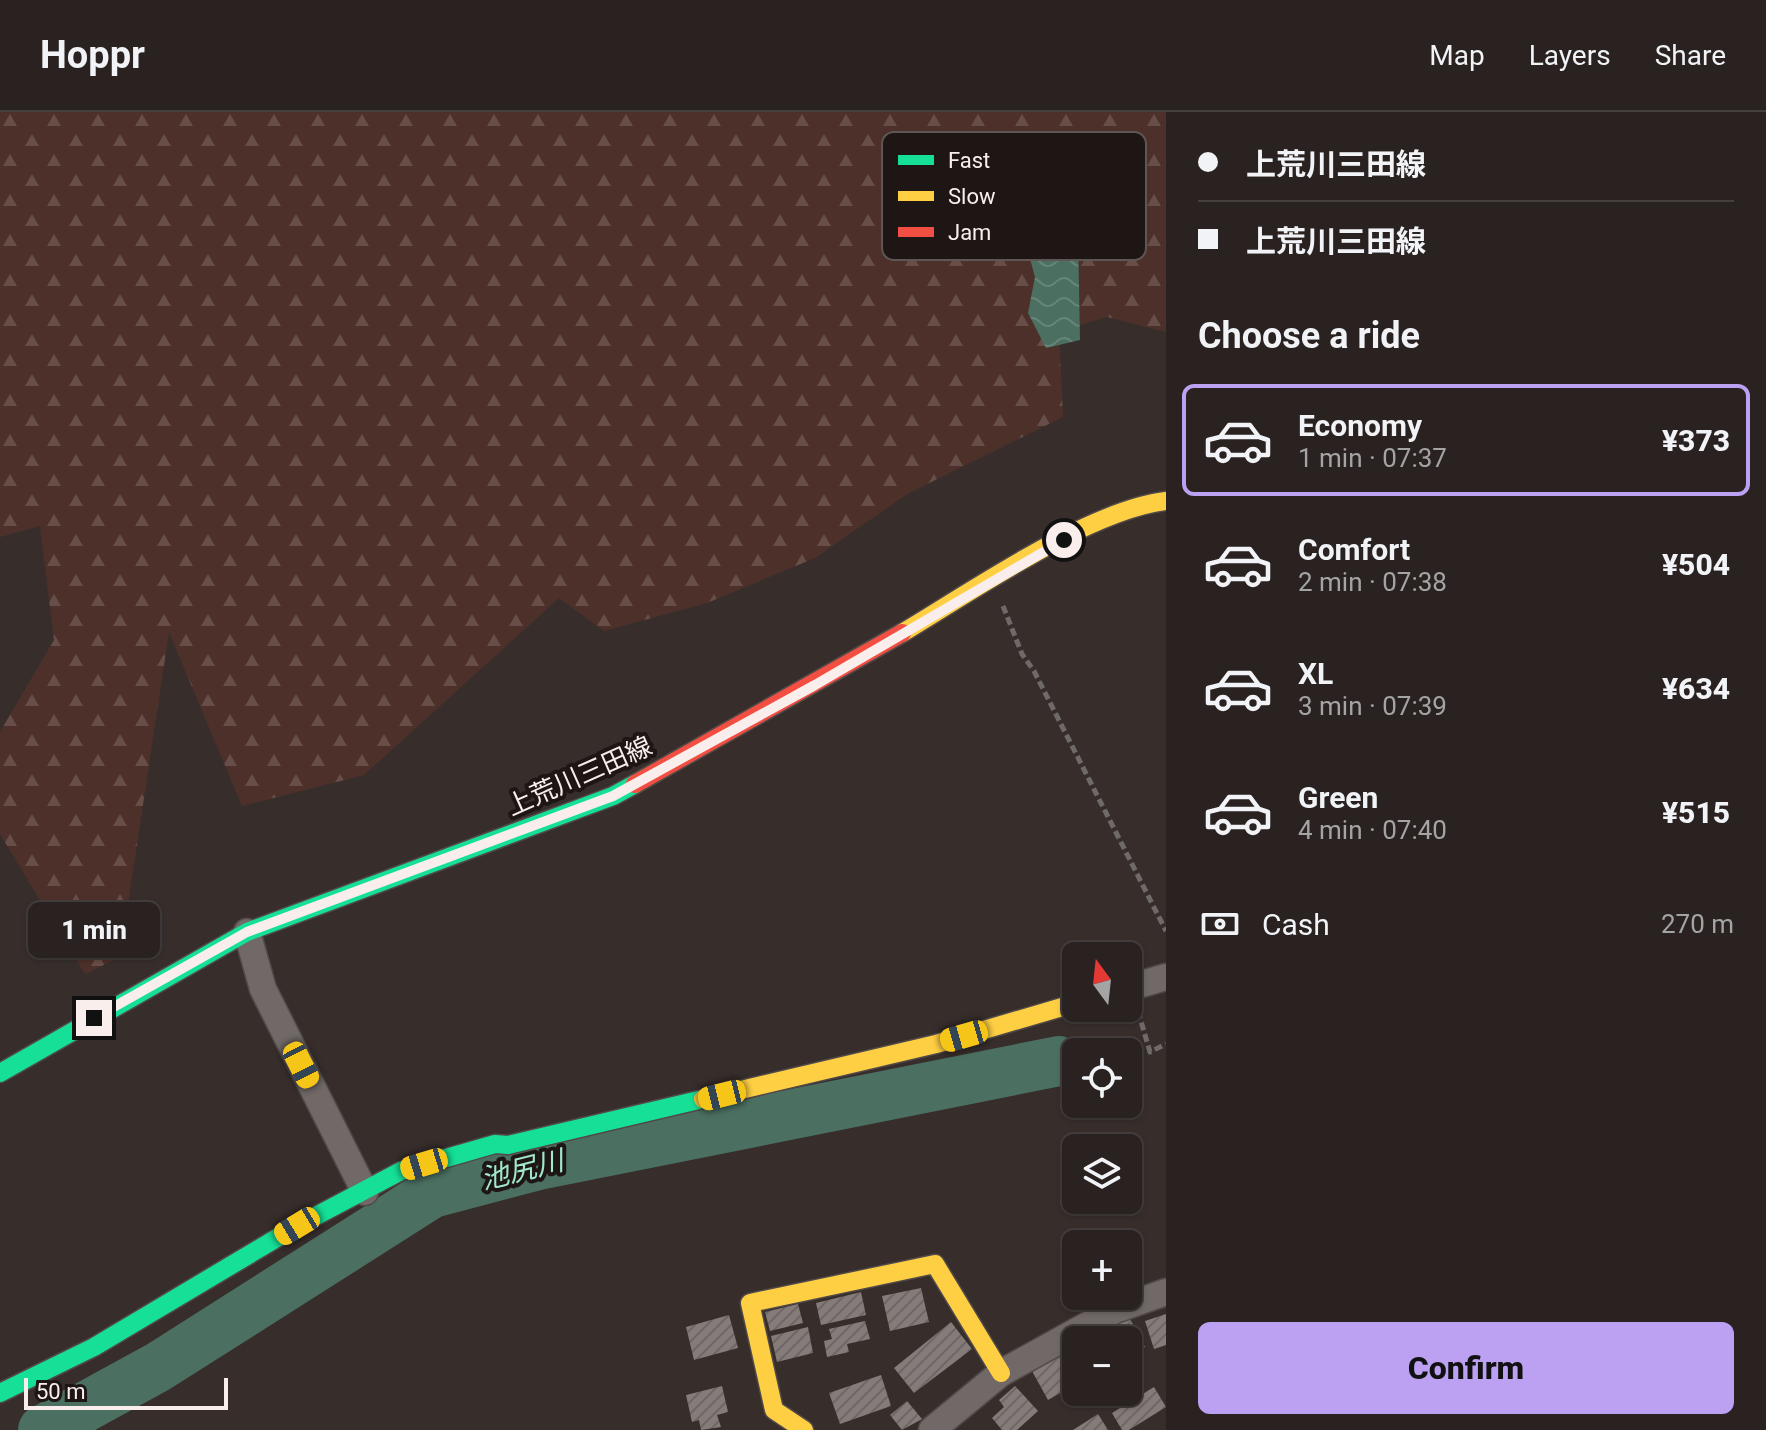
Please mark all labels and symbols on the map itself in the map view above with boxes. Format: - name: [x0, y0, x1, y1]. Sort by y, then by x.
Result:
- legend: [882, 132, 1146, 260]
- text: Fast: [948, 148, 990, 173]
- text: Slow: [948, 184, 996, 209]
- text: Jam: [948, 220, 991, 245]
- route start: [1046, 522, 1082, 558]
- street label: 上荒川三田線: [502, 731, 656, 821]
- callout: 1 min: [28, 902, 160, 958]
- north arrow: [1062, 942, 1142, 1022]
- route end: [76, 1000, 112, 1036]
- car: [938, 1018, 990, 1054]
- car: [279, 1038, 323, 1092]
- car: [696, 1078, 748, 1112]
- water label: 池尻川: [477, 1143, 570, 1196]
- car: [398, 1146, 450, 1182]
- car: [270, 1203, 324, 1249]
- scale bar: [24, 1374, 228, 1410]

